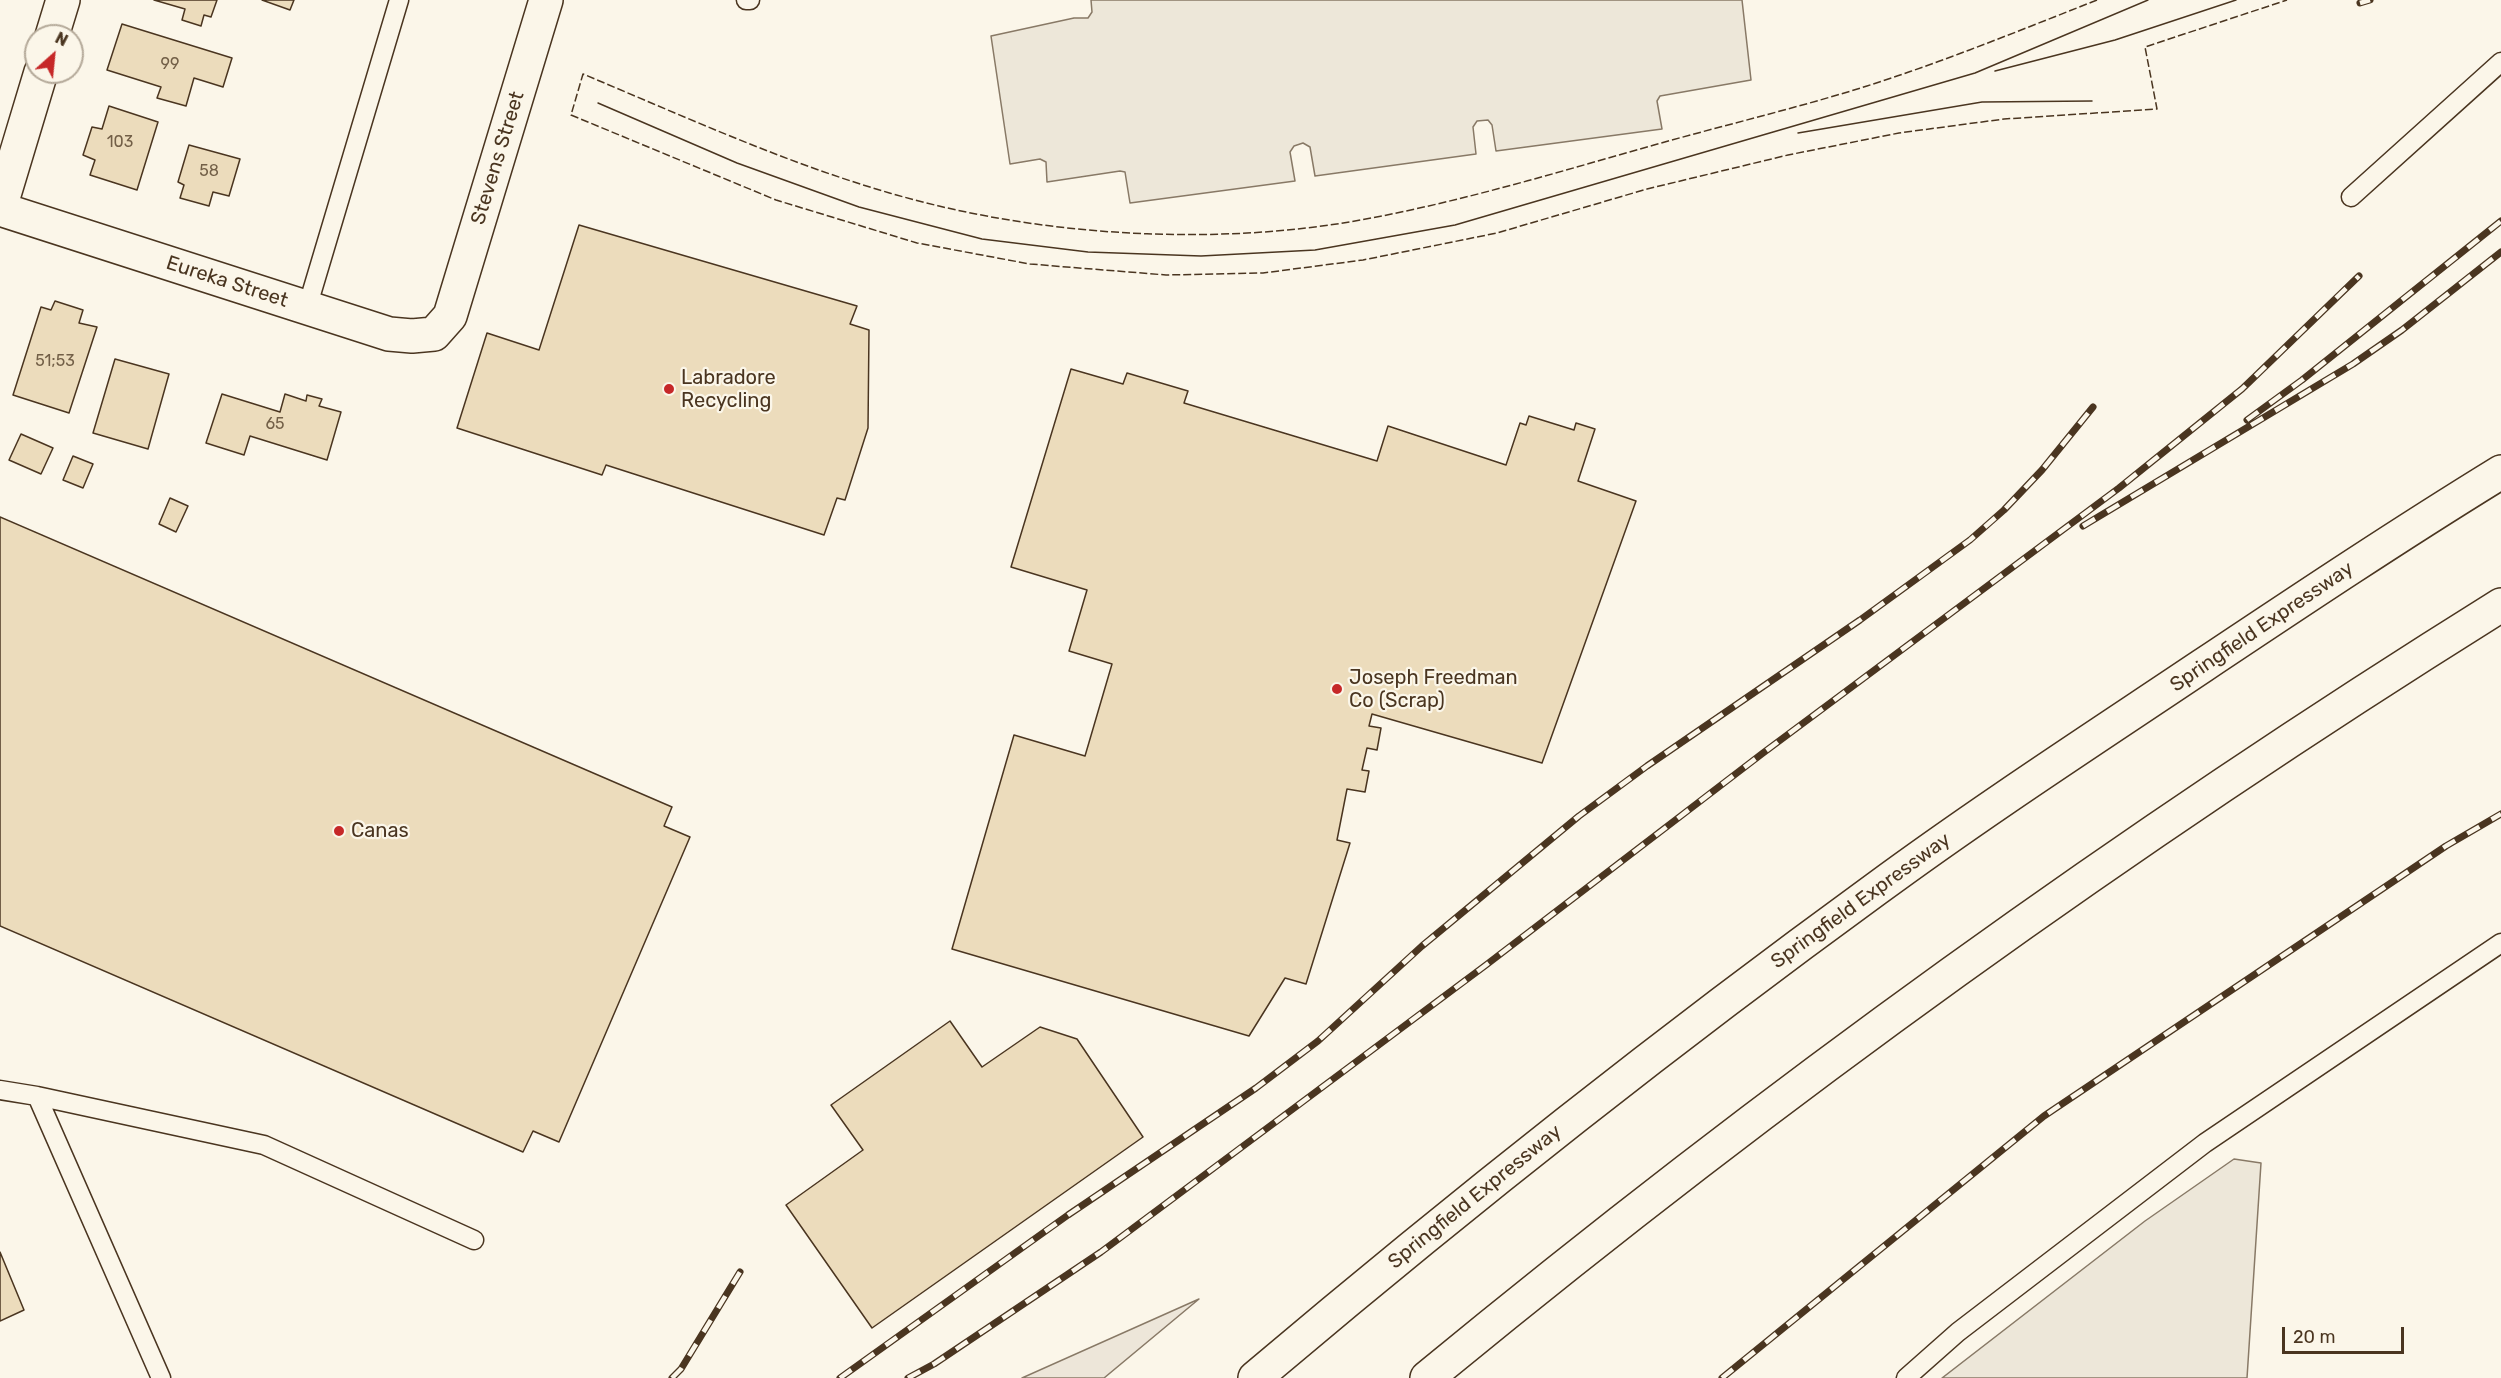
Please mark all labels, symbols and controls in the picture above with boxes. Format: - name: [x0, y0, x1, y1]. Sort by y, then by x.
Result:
- north arrow: [24, 24, 84, 84]
- text: N: [52, 28, 71, 50]
- house number: 99: [161, 54, 179, 74]
- street label: Stevens Street: [466, 88, 530, 228]
- house number: 103: [107, 132, 133, 152]
- house number: 58: [199, 161, 219, 181]
- street label: Eureka Street: [163, 251, 291, 313]
- house number: 51;53: [35, 351, 75, 371]
- place label: Labradore Recycling: [681, 366, 776, 413]
- marker: Labradore Recycling: [662, 382, 676, 396]
- house number: 65: [265, 414, 285, 434]
- street label: Springfield Expressway: [2166, 557, 2358, 697]
- place label: Joseph Freedman Co (Scrap): [1349, 666, 1518, 713]
- marker: Joseph Freedman Co (Scrap): [1330, 682, 1344, 696]
- place label: Canas: [351, 819, 409, 843]
- marker: Canas: [332, 824, 346, 838]
- street label: Springfield Expressway: [1767, 828, 1955, 974]
- street label: Springfield Expressway: [1384, 1120, 1566, 1274]
- scale bar: [2285, 1315, 2406, 1353]
- text: 20 m: [2293, 1326, 2335, 1348]

